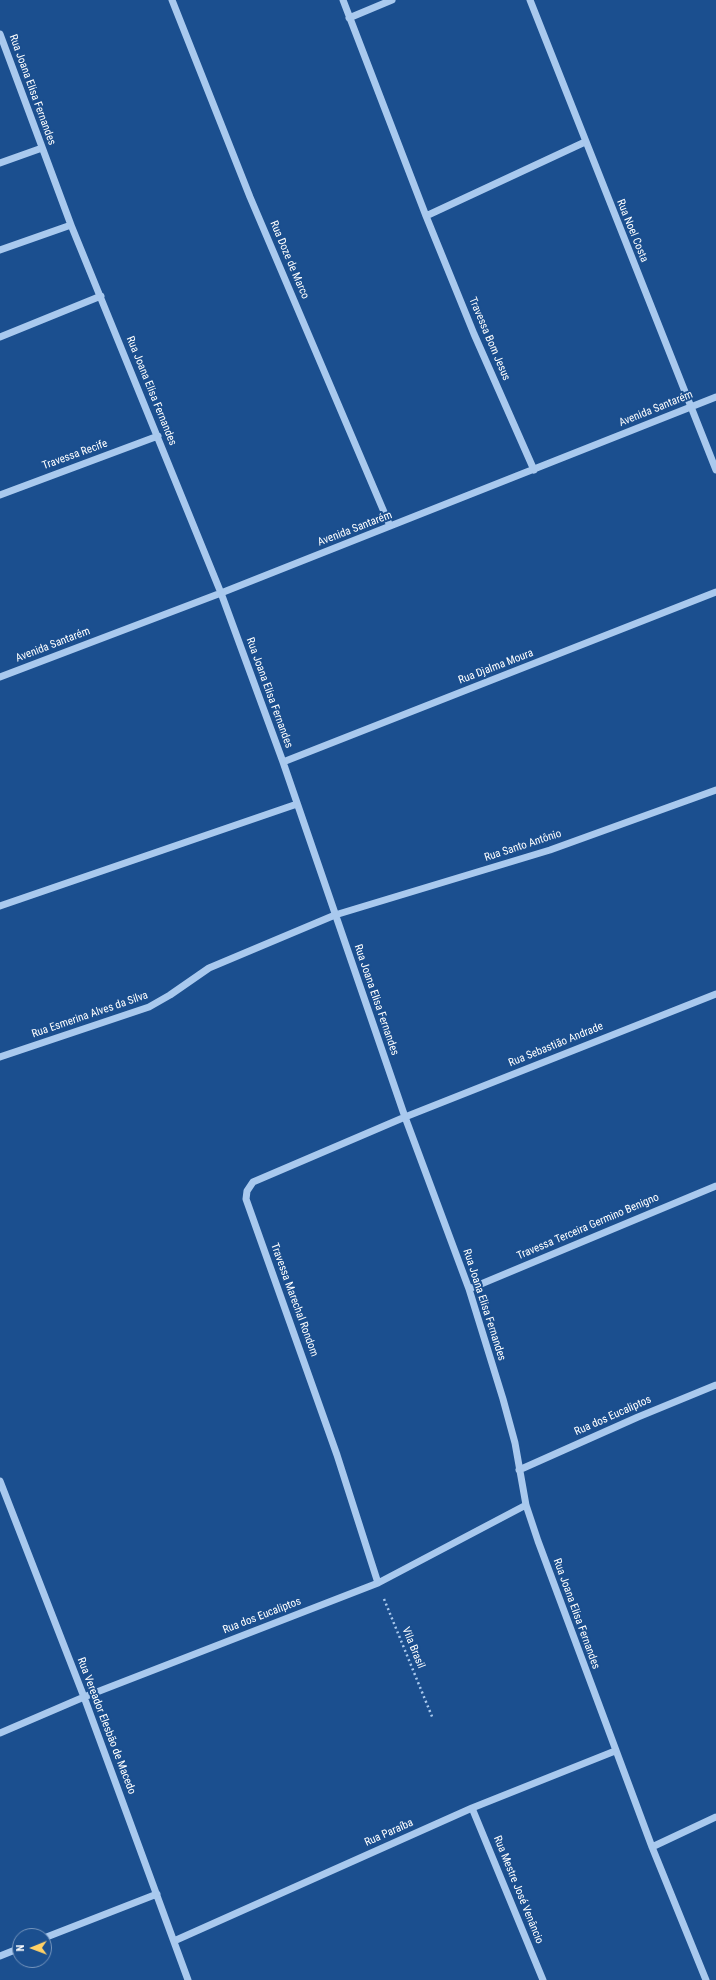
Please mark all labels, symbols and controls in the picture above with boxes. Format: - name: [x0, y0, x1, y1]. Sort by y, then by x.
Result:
- street label: Rua Joana Elisa Fernandes: [6, 33, 58, 147]
- street label: Rua Noel Costa: [613, 198, 651, 264]
- street label: Rua Doze de Marco: [267, 219, 311, 301]
- street label: Travessa Bom Jesus: [465, 295, 513, 383]
- street label: Rua Joana Elisa Fernandes: [123, 334, 179, 448]
- street label: Avenida Santarém: [617, 388, 695, 430]
- street label: Travessa Recife: [41, 437, 109, 473]
- street label: Avenida Santarém: [316, 509, 394, 549]
- street label: Avenida Santarém: [14, 625, 92, 665]
- street label: Rua Joana Elisa Fernandes: [243, 636, 295, 750]
- street label: Rua Djalma Moura: [457, 647, 535, 687]
- street label: Rua Santo Antônio: [483, 827, 563, 865]
- street label: Rua Joana Elisa Fernandes: [351, 943, 401, 1057]
- street label: Rua Esmerina Alves da Silva: [30, 989, 150, 1041]
- street label: Rua Sebastião Andrade: [507, 1020, 605, 1070]
- street label: Travessa Terceira Germino Benigno: [515, 1191, 661, 1263]
- street label: Travessa Marechal Rondom: [267, 1241, 321, 1359]
- street label: Rua Joana Elisa Fernandes: [460, 1247, 508, 1363]
- street label: Rua dos Eucaliptos: [573, 1393, 653, 1439]
- street label: Rua Joana Elisa Fernandes: [550, 1557, 602, 1671]
- street label: Rua dos Eucaliptos: [221, 1595, 303, 1637]
- street label: Vila Brasil: [399, 1625, 427, 1671]
- street label: Rua Vereador Elesbão de Macedo: [74, 1656, 138, 1796]
- street label: Rua Paraíba: [363, 1816, 415, 1850]
- street label: Rua Mestre José Venâncio: [490, 1834, 546, 1946]
- north arrow: [12, 1928, 52, 1968]
- text: N: [14, 1945, 27, 1952]

